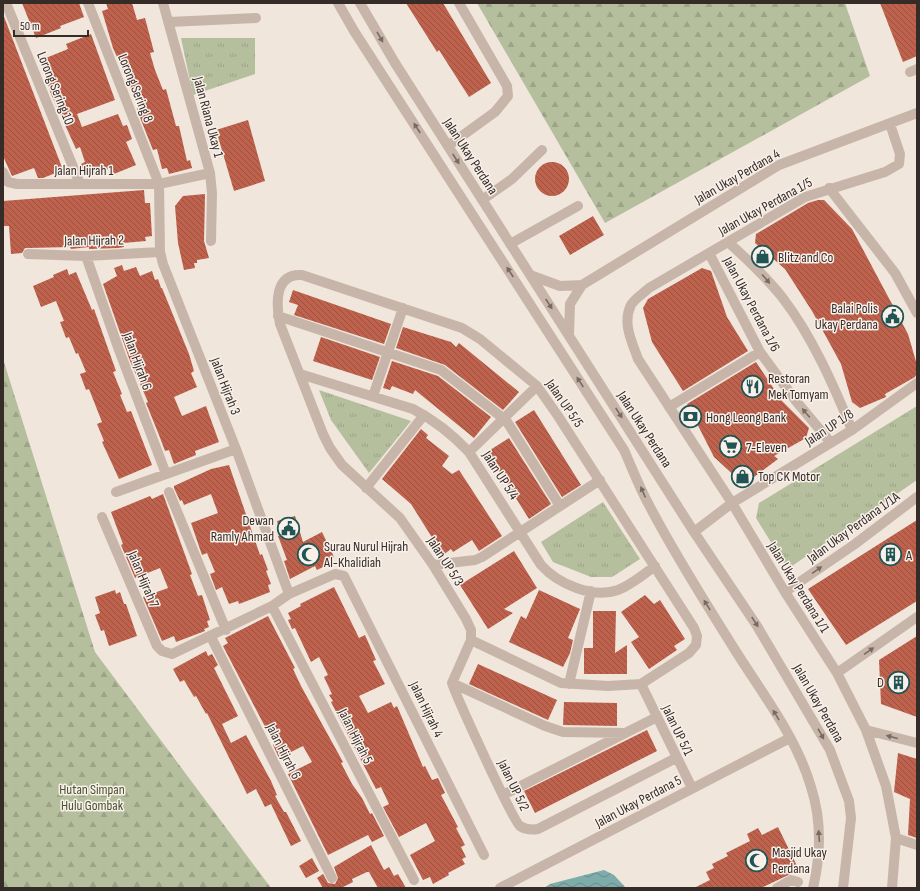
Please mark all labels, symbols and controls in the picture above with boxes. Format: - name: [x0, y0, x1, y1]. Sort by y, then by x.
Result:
- scale bar: [14, 12, 88, 38]
- text: 50 m: [20, 19, 40, 34]
- one-way arrow: [376, 31, 383, 43]
- street label: Lorong Sering 10: [33, 49, 78, 127]
- street label: Lorong Sering 8: [114, 51, 157, 125]
- street label: Jalan Riana Ukay 1: [189, 74, 227, 159]
- street label: Jalan Ukay Perdana: [439, 114, 502, 198]
- one-way arrow: [413, 122, 420, 134]
- street label: Jalan Ukay Perdana 4: [691, 145, 783, 208]
- one-way arrow: [452, 154, 460, 164]
- street label: Jalan Hijrah 1: [54, 162, 114, 179]
- street label: Jalan Ukay Perdana 1/5: [714, 173, 815, 240]
- street label: Jalan Hijrah 2: [63, 231, 124, 250]
- shop icon: Blitz and Co: [749, 244, 775, 270]
- place label: Blitz and Co: [778, 249, 833, 266]
- street label: Jalan Ukay Perdana 1/6: [719, 253, 784, 355]
- one-way arrow: [506, 267, 514, 277]
- one-way arrow: [761, 274, 771, 284]
- one-way arrow: [545, 298, 552, 310]
- place label: Balai Polis Ukay Perdana: [815, 300, 878, 333]
- public building icon: Balai Polis Ukay Perdana: [880, 303, 906, 329]
- street label: Jalan Hijrah 6: [119, 329, 156, 392]
- street label: Jalan Hijrah 3: [206, 354, 244, 417]
- place label: Restoran Mek Tomyam: [768, 370, 829, 403]
- restaurant icon: Restoran Mek Tomyam: [740, 373, 766, 399]
- street label: Jalan UP 5/5: [541, 375, 587, 431]
- one-way arrow: [577, 376, 584, 388]
- street label: Jalan Ukay Perdana: [613, 387, 676, 471]
- bank icon: Hong Leong Bank: [677, 404, 703, 430]
- street label: Jalan UP 1/8: [801, 405, 857, 450]
- one-way arrow: [801, 407, 810, 418]
- one-way arrow: [615, 408, 622, 419]
- place label: Hong Leong Bank: [706, 409, 787, 426]
- supermarket icon: 7-Eleven: [717, 434, 743, 460]
- place label: 7-Eleven: [746, 439, 787, 456]
- street label: Jalan UP 5/4: [478, 447, 523, 503]
- shop icon: Top CK Motor: [730, 463, 756, 489]
- place label: Top CK Motor: [758, 468, 820, 485]
- one-way arrow: [640, 486, 646, 498]
- street label: Jalan Ukay Perdana 1/1A: [803, 488, 904, 567]
- place label: Dewan Ramly Ahmad: [211, 512, 274, 545]
- public building icon: Dewan Ramly Ahmad: [276, 515, 302, 541]
- street label: Jalan UP 5/3: [423, 533, 468, 589]
- place label: Surau Nurul Hijrah Al-Khalidiah: [323, 538, 408, 571]
- street label: Jalan Ukay Perdana 1/1: [763, 538, 833, 636]
- mosque icon: Surau Nurul Hijrah Al-Khalidiah: [296, 541, 322, 567]
- building icon: A: [877, 542, 903, 568]
- street label: Jalan Hijrah 7: [124, 547, 163, 610]
- place label: A: [905, 547, 913, 564]
- one-way arrow: [812, 566, 822, 574]
- one-way arrow: [703, 600, 711, 610]
- one-way arrow: [751, 617, 759, 628]
- one-way arrow: [864, 647, 874, 655]
- street label: Jalan Ukay Perdana: [789, 660, 848, 745]
- building icon: D: [886, 669, 912, 695]
- place label: D: [877, 674, 884, 691]
- street label: Jalan Hijrah 4: [405, 678, 447, 740]
- street label: Jalan UP 5/1: [658, 701, 697, 758]
- street label: Jalan Hijrah 5: [334, 705, 377, 767]
- one-way arrow: [772, 709, 779, 721]
- street label: Jalan Hijrah 6: [262, 720, 305, 782]
- one-way arrow: [818, 728, 825, 740]
- one-way arrow: [885, 733, 898, 739]
- street label: Jalan UP 5/2: [493, 756, 533, 814]
- street label: Jalan Ukay Perdana 5: [591, 771, 685, 832]
- park label: Hutan Simpan Hulu Gombak: [59, 781, 125, 814]
- one-way arrow: [816, 830, 823, 842]
- place label: Masjid Ukay Perdana: [772, 844, 827, 877]
- mosque icon: Masjid Ukay Perdana: [744, 847, 770, 873]

